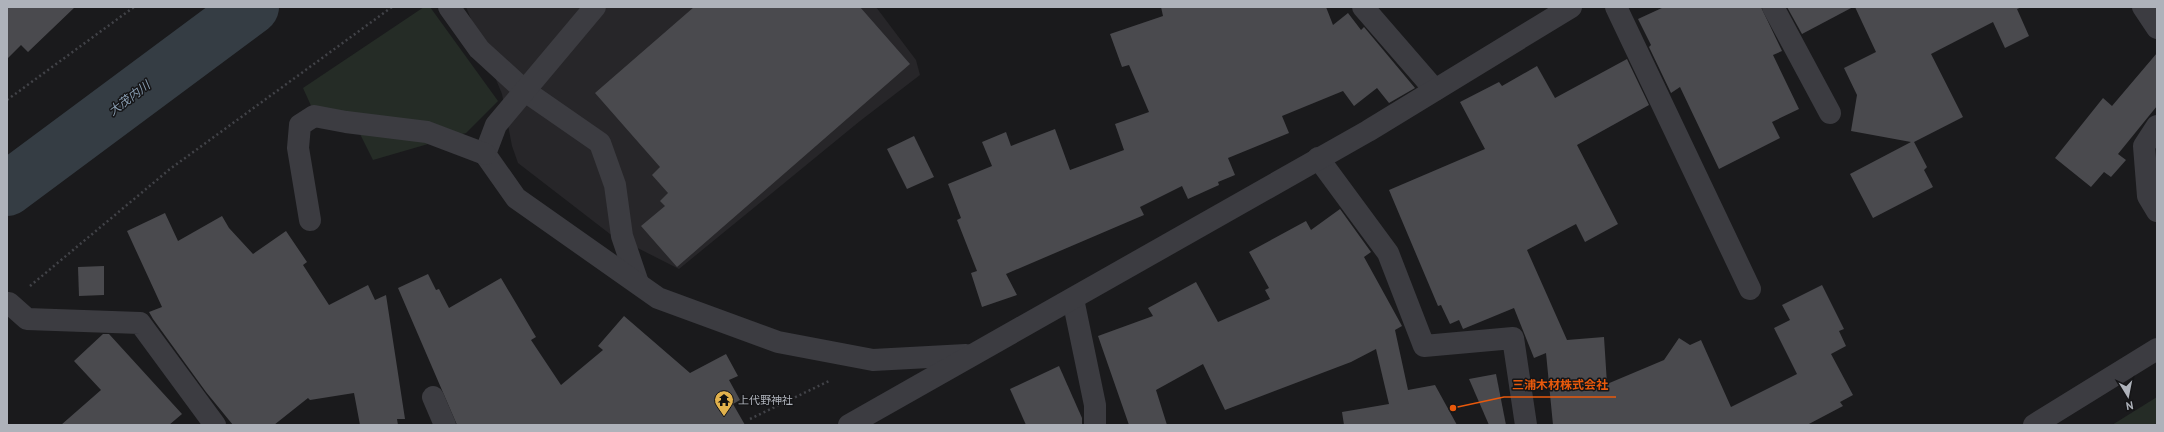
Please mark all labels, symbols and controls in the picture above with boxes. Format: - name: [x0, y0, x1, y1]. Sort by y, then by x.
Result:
- water label: 大茂内川: [105, 76, 154, 118]
- callout: 三浦木材株式会社: [1504, 373, 1616, 397]
- north arrow: [2108, 376, 2148, 416]
- text: 三浦木材株式会社: [1512, 377, 1608, 392]
- temple icon: 上代野神社: [713, 389, 735, 417]
- place label: 上代野神社: [738, 393, 793, 407]
- text: N: [2125, 398, 2135, 413]

